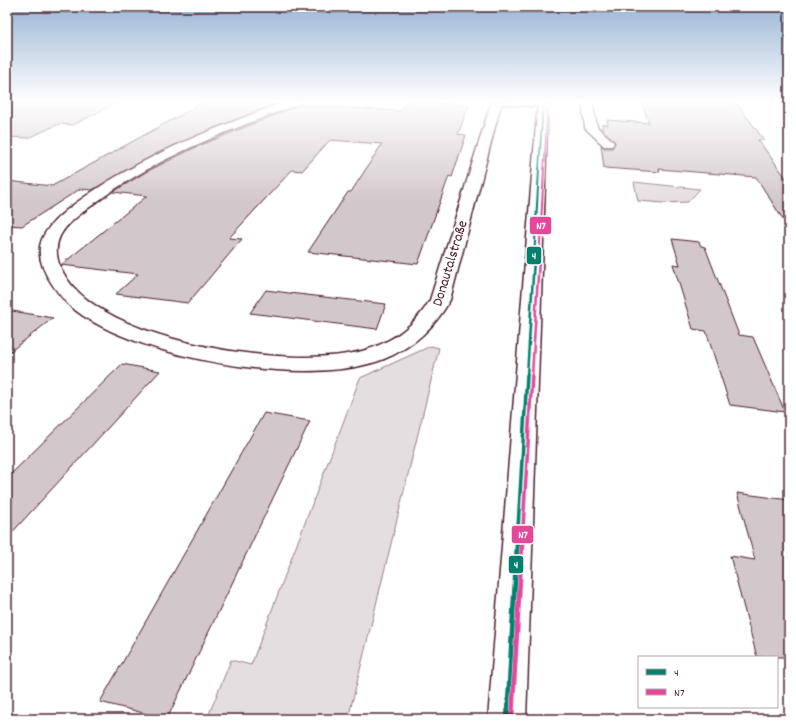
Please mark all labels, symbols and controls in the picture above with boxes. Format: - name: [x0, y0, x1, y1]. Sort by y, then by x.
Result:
- line badge: N7: [529, 216, 552, 235]
- street label: Donautalstraße: [427, 217, 475, 309]
- text: N7: [536, 219, 547, 235]
- line badge: 4: [526, 246, 542, 265]
- text: 4: [532, 249, 536, 265]
- line badge: N7: [511, 525, 534, 544]
- text: N7: [518, 528, 529, 544]
- line badge: 4: [508, 555, 524, 574]
- text: 4: [514, 558, 518, 574]
- legend: [638, 656, 778, 708]
- text: 4: [674, 665, 679, 682]
- text: N7: [674, 685, 685, 702]

